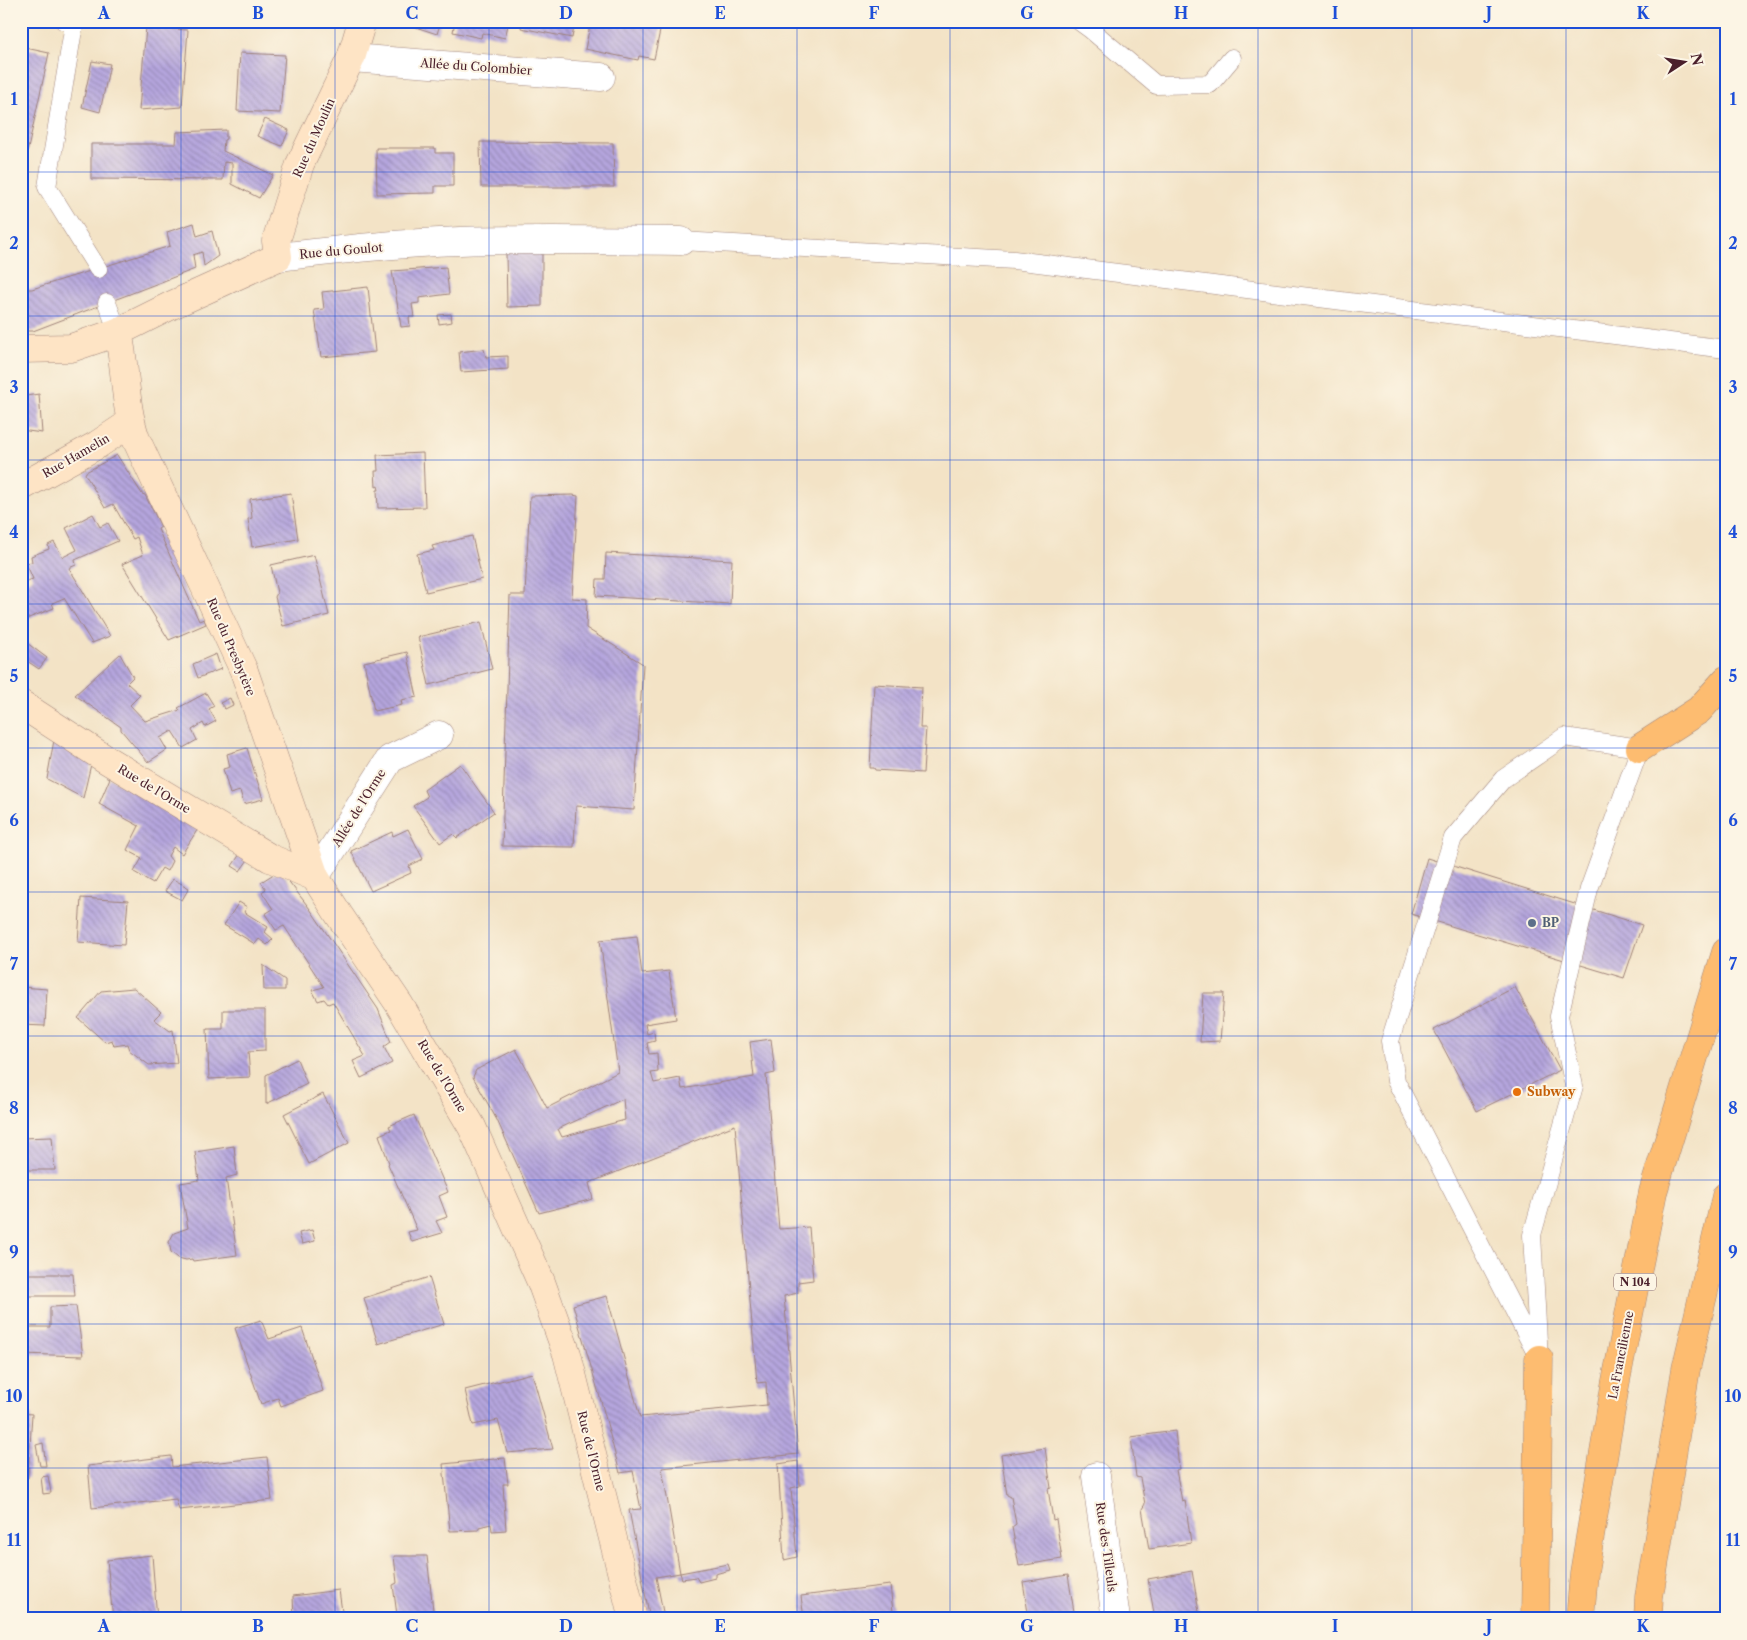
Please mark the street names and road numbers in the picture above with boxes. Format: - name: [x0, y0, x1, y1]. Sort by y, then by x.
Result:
- street label: Allée du Colombier: [419, 55, 532, 78]
- street label: Rue du Moulin: [289, 95, 338, 180]
- street label: Rue du Goulot: [299, 239, 384, 262]
- street label: Rue Hamelin: [39, 430, 112, 481]
- street label: Rue du Presbytère: [204, 596, 259, 698]
- street label: Rue de l'Orme: [115, 761, 194, 816]
- street label: Allée de l'Orme: [328, 766, 389, 850]
- street label: Rue de l'Orme: [415, 1037, 470, 1115]
- road number: N 104: [1614, 1274, 1656, 1290]
- street label: La Francilienne: [1605, 1309, 1636, 1400]
- street label: Rue de l'Orme: [574, 1409, 609, 1493]
- street label: Rue des Tilleuls: [1093, 1501, 1120, 1593]

